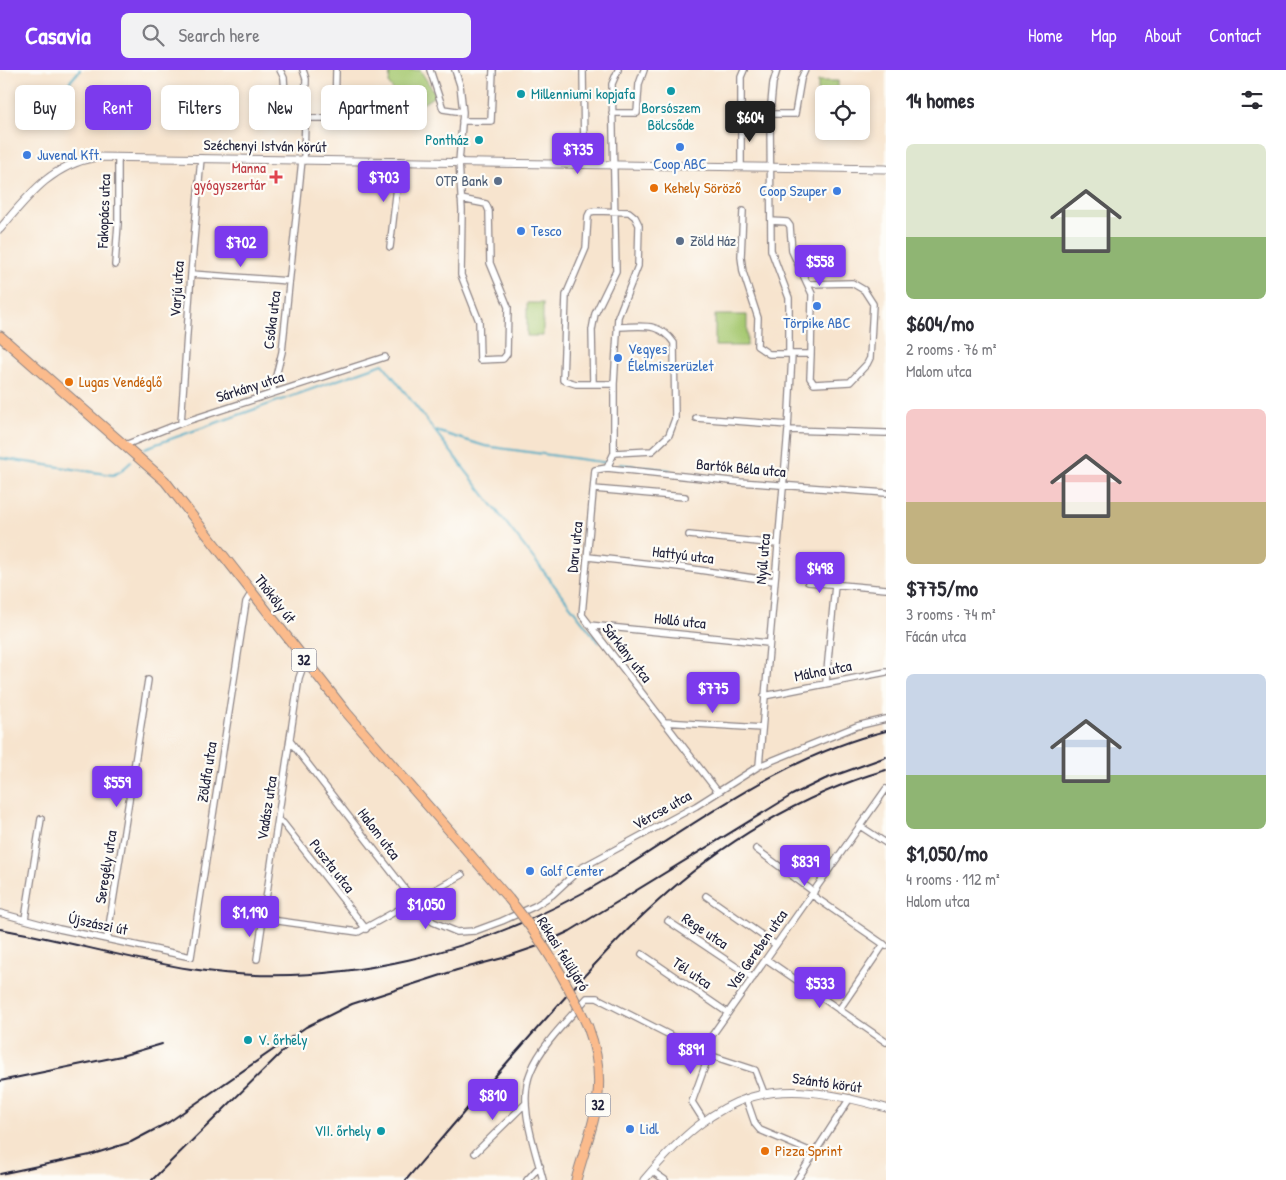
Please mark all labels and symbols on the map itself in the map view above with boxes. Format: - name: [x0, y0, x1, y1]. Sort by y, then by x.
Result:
- place label: Millenniumi kopjafa: [531, 83, 635, 104]
- marker: Borsószem Bölcsőde: [665, 85, 677, 97]
- marker: Millenniumi kopjafa: [515, 88, 527, 100]
- place label: Borsószem Bölcsőde: [641, 97, 701, 135]
- pin: $604: [720, 100, 780, 143]
- place label: Pontház: [425, 129, 470, 150]
- pin: $735: [548, 132, 608, 175]
- street label: Széchenyi István körút: [203, 134, 328, 157]
- marker: Pontház: [473, 134, 485, 146]
- marker: Coop ABC: [674, 141, 686, 153]
- place label: Juvenal Kft.: [37, 144, 102, 165]
- marker: Juvenal Kft.: [21, 149, 33, 161]
- place label: Coop ABC: [653, 153, 707, 174]
- place label: Manna gyógyszertár: [193, 157, 266, 195]
- pin: $703: [354, 160, 414, 203]
- place label: OTP Bank: [435, 170, 488, 191]
- marker: Manna gyógyszertár: [270, 171, 282, 183]
- street label: Fakopács utca: [92, 174, 115, 249]
- marker: OTP Bank: [492, 175, 504, 187]
- place label: Kehely Söröző: [664, 177, 741, 198]
- place label: Coop Szuper: [759, 180, 827, 201]
- marker: Kehely Söröző: [648, 182, 660, 194]
- marker: Coop Szuper: [831, 185, 843, 197]
- place label: Tesco: [531, 220, 562, 241]
- marker: Tesco: [515, 225, 527, 237]
- pin: $702: [211, 226, 271, 268]
- place label: Zöld Ház: [690, 230, 737, 251]
- marker: Zöld Ház: [674, 235, 686, 247]
- pin: $558: [790, 244, 850, 287]
- street label: Varjú utca: [164, 260, 189, 318]
- street label: Csóka utca: [258, 290, 286, 350]
- marker: Törpike ABC: [811, 300, 823, 312]
- place label: Törpike ABC: [783, 312, 851, 333]
- place label: Vegyes Élelmiszerüzlet: [628, 338, 714, 376]
- marker: Vegyes Élelmiszerüzlet: [612, 352, 624, 364]
- street label: Sárkány utca: [213, 366, 287, 407]
- place label: Lugas Vendéglő: [79, 371, 162, 392]
- marker: Lugas Vendéglő: [63, 376, 75, 388]
- street label: Bartók Béla utca: [695, 453, 787, 482]
- street label: Daru utca: [561, 520, 588, 573]
- street label: Nyúl utca: [750, 533, 775, 585]
- street label: Hattyú utca: [651, 540, 715, 569]
- pin: $498: [790, 552, 850, 594]
- street label: Thököly út: [250, 570, 302, 628]
- street label: Holló utca: [653, 607, 707, 634]
- street label: Sárkány utca: [598, 619, 657, 687]
- road number: 32: [292, 648, 316, 672]
- street label: Málna utca: [793, 655, 853, 686]
- pin: $775: [683, 672, 743, 714]
- street label: Zöldfa utca: [191, 740, 222, 804]
- pin: $559: [87, 766, 147, 808]
- street label: Vadász utca: [251, 774, 282, 841]
- street label: Vércse utca: [629, 785, 695, 834]
- street label: Halom utca: [353, 804, 406, 864]
- street label: Seregély utca: [89, 829, 122, 905]
- street label: Puszta utca: [305, 834, 360, 897]
- pin: $839: [775, 844, 835, 887]
- place label: Golf Center: [540, 860, 604, 881]
- marker: Golf Center: [524, 865, 536, 877]
- pin: $1,050: [385, 888, 467, 930]
- pin: $1,190: [209, 896, 291, 938]
- street label: Vas Gereben utca: [721, 905, 792, 994]
- street label: Újszászi út: [67, 907, 130, 940]
- street label: Rege utca: [678, 907, 733, 954]
- street label: Rékasi felüljáró: [532, 913, 595, 995]
- street label: Tél utca: [668, 952, 716, 993]
- pin: $533: [790, 966, 850, 1009]
- place label: V. őrhely: [258, 1029, 308, 1050]
- pin: $891: [661, 1032, 721, 1075]
- marker: V. őrhely: [242, 1034, 254, 1046]
- street label: Szántó körút: [791, 1067, 864, 1098]
- pin: $810: [463, 1078, 523, 1121]
- road number: 32: [586, 1094, 610, 1116]
- place label: Lidl: [640, 1118, 659, 1139]
- place label: VII. őrhely: [314, 1120, 371, 1141]
- marker: Lidl: [624, 1123, 636, 1135]
- marker: VII. őrhely: [375, 1125, 387, 1137]
- place label: Pizza Sprint: [775, 1140, 843, 1161]
- marker: Pizza Sprint: [759, 1145, 771, 1157]

